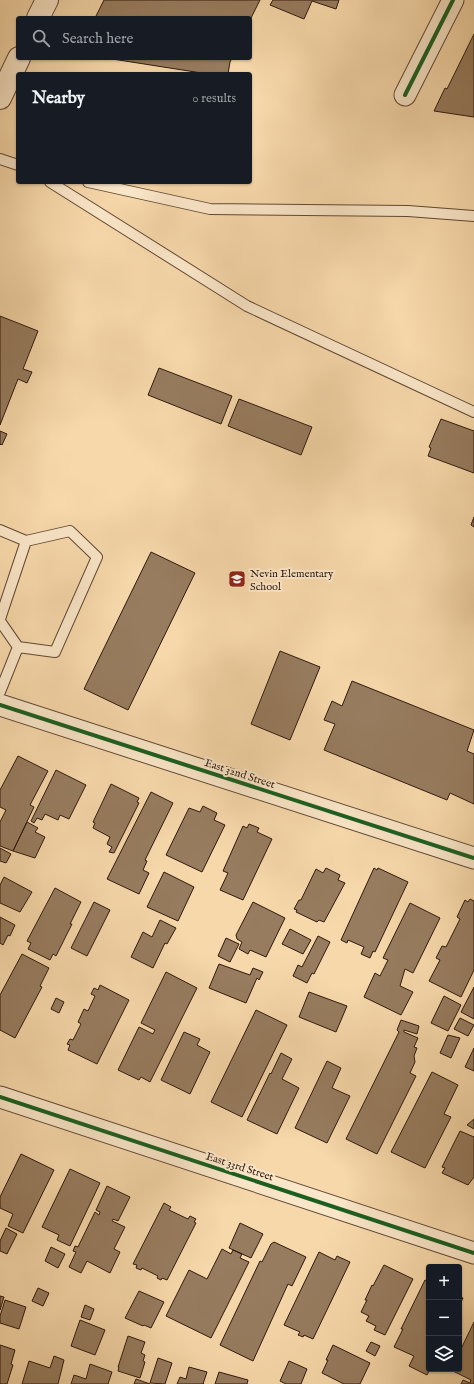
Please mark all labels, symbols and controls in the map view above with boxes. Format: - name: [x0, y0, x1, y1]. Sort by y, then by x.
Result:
- search box: [16, 16, 252, 60]
- icon: search: [30, 27, 52, 49]
- text: Search here: [62, 29, 133, 48]
- text: Nearby: [32, 88, 85, 109]
- text: 0 results: [192, 90, 236, 107]
- place label: Nevin Elementary School: [250, 567, 334, 594]
- school or university icon: Nevin Elementary School: [227, 569, 247, 589]
- street label: East 32nd Street: [203, 756, 277, 792]
- street label: East 33rd Street: [204, 1149, 275, 1185]
- map controls: [426, 1264, 462, 1372]
- button: +: [426, 1264, 462, 1300]
- button: −: [426, 1300, 462, 1336]
- button: layers: [426, 1336, 462, 1372]

